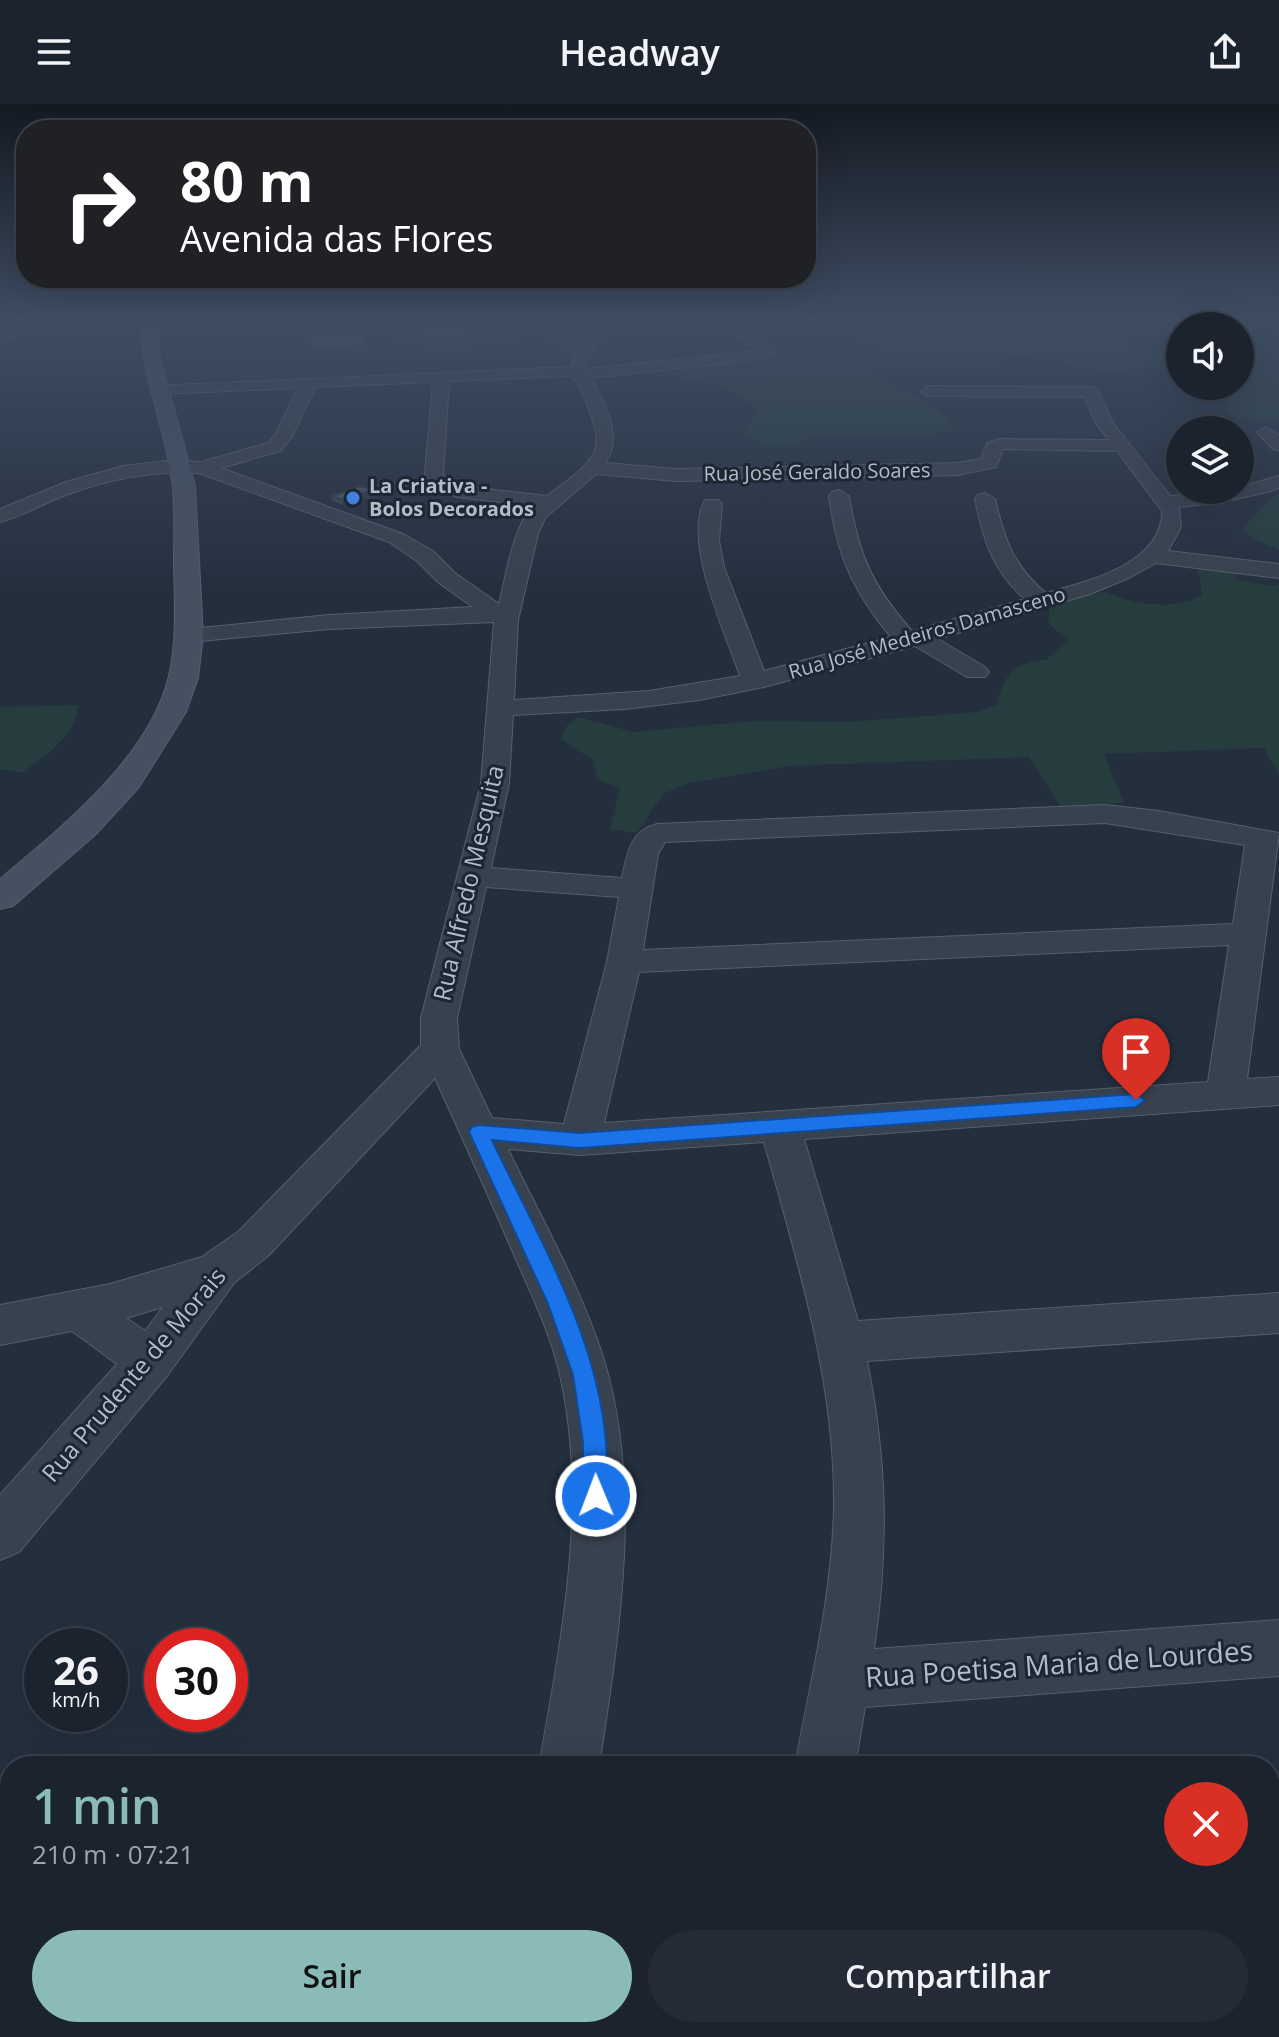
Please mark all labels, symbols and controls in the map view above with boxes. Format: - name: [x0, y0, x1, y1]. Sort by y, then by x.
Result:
- text: Headway: [559, 28, 720, 77]
- icon: menu: [32, 30, 76, 74]
- icon: share: [1203, 30, 1247, 74]
- text: 80 m: [180, 142, 314, 218]
- icon: right: [48, 152, 152, 256]
- text: Avenida das Flores: [180, 214, 493, 263]
- map controls: [1166, 312, 1254, 504]
- button: sound: [1166, 312, 1254, 400]
- button: layers: [1166, 416, 1254, 504]
- street label: Rua José Geraldo Soares: [703, 456, 931, 487]
- place label: La Criativa - Bolos Decorados: [369, 472, 534, 522]
- marker: La Criativa - Bolos Decorados: [344, 489, 362, 507]
- street label: Rua José Medeiros Damasceno: [785, 580, 1068, 685]
- street label: Rua Alfredo Mesquita: [424, 762, 511, 1004]
- pin: [1102, 1018, 1170, 1100]
- icon: arrive: [1114, 1030, 1158, 1074]
- street label: Rua Prudente de Morais: [33, 1260, 232, 1488]
- position arrow: [554, 1454, 638, 1538]
- speed limit sign: 30: [144, 1628, 248, 1732]
- street label: Rua Poetisa Maria de Lourdes: [864, 1631, 1254, 1696]
- text: 26: [53, 1642, 99, 1697]
- text: km/h: [52, 1686, 100, 1713]
- text: 1 min: [32, 1773, 162, 1838]
- button: close: [1164, 1782, 1248, 1866]
- text: 210 m · 07:21: [32, 1836, 194, 1872]
- button: Sair: [32, 1930, 632, 2022]
- button: Compartilhar: [648, 1930, 1248, 2022]

